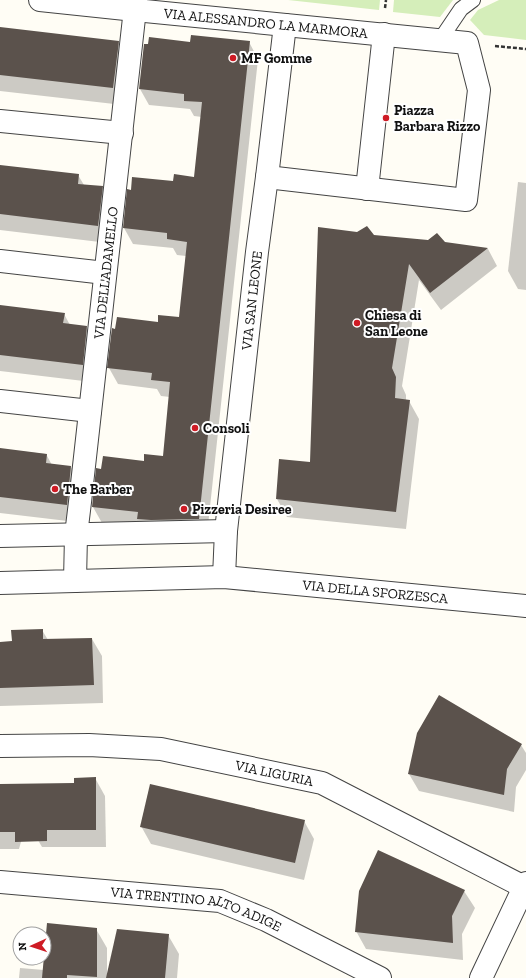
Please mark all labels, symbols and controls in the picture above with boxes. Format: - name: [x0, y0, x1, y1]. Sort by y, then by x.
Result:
- street label: VIA ALESSANDRO LA MARMORA: [162, 5, 370, 42]
- place label: MF Gomme: [241, 50, 312, 67]
- marker: MF Gomme: [228, 53, 238, 63]
- place label: Piazza Barbara Rizzo: [394, 102, 481, 135]
- marker: Piazza Barbara Rizzo: [381, 113, 391, 123]
- street label: VIA DELL'ADAMELLO: [90, 206, 122, 341]
- street label: VIA SAN LEONE: [238, 250, 266, 352]
- place label: Chiesa di San Leone: [365, 307, 428, 340]
- marker: Chiesa di San Leone: [352, 318, 362, 328]
- place label: Consoli: [203, 420, 250, 437]
- marker: Consoli: [190, 423, 200, 433]
- place label: The Barber: [63, 481, 132, 498]
- marker: The Barber: [50, 484, 60, 494]
- place label: Pizzeria Desiree: [192, 501, 292, 518]
- marker: Pizzeria Desiree: [179, 504, 189, 514]
- street label: VIA DELLA SFORZESCA: [301, 576, 450, 608]
- street label: VIA LIGURIA: [233, 757, 316, 790]
- street label: VIA TRENTINO ALTO ADIGE: [109, 883, 284, 935]
- north arrow: [12, 926, 52, 966]
- text: N: [16, 941, 29, 951]

